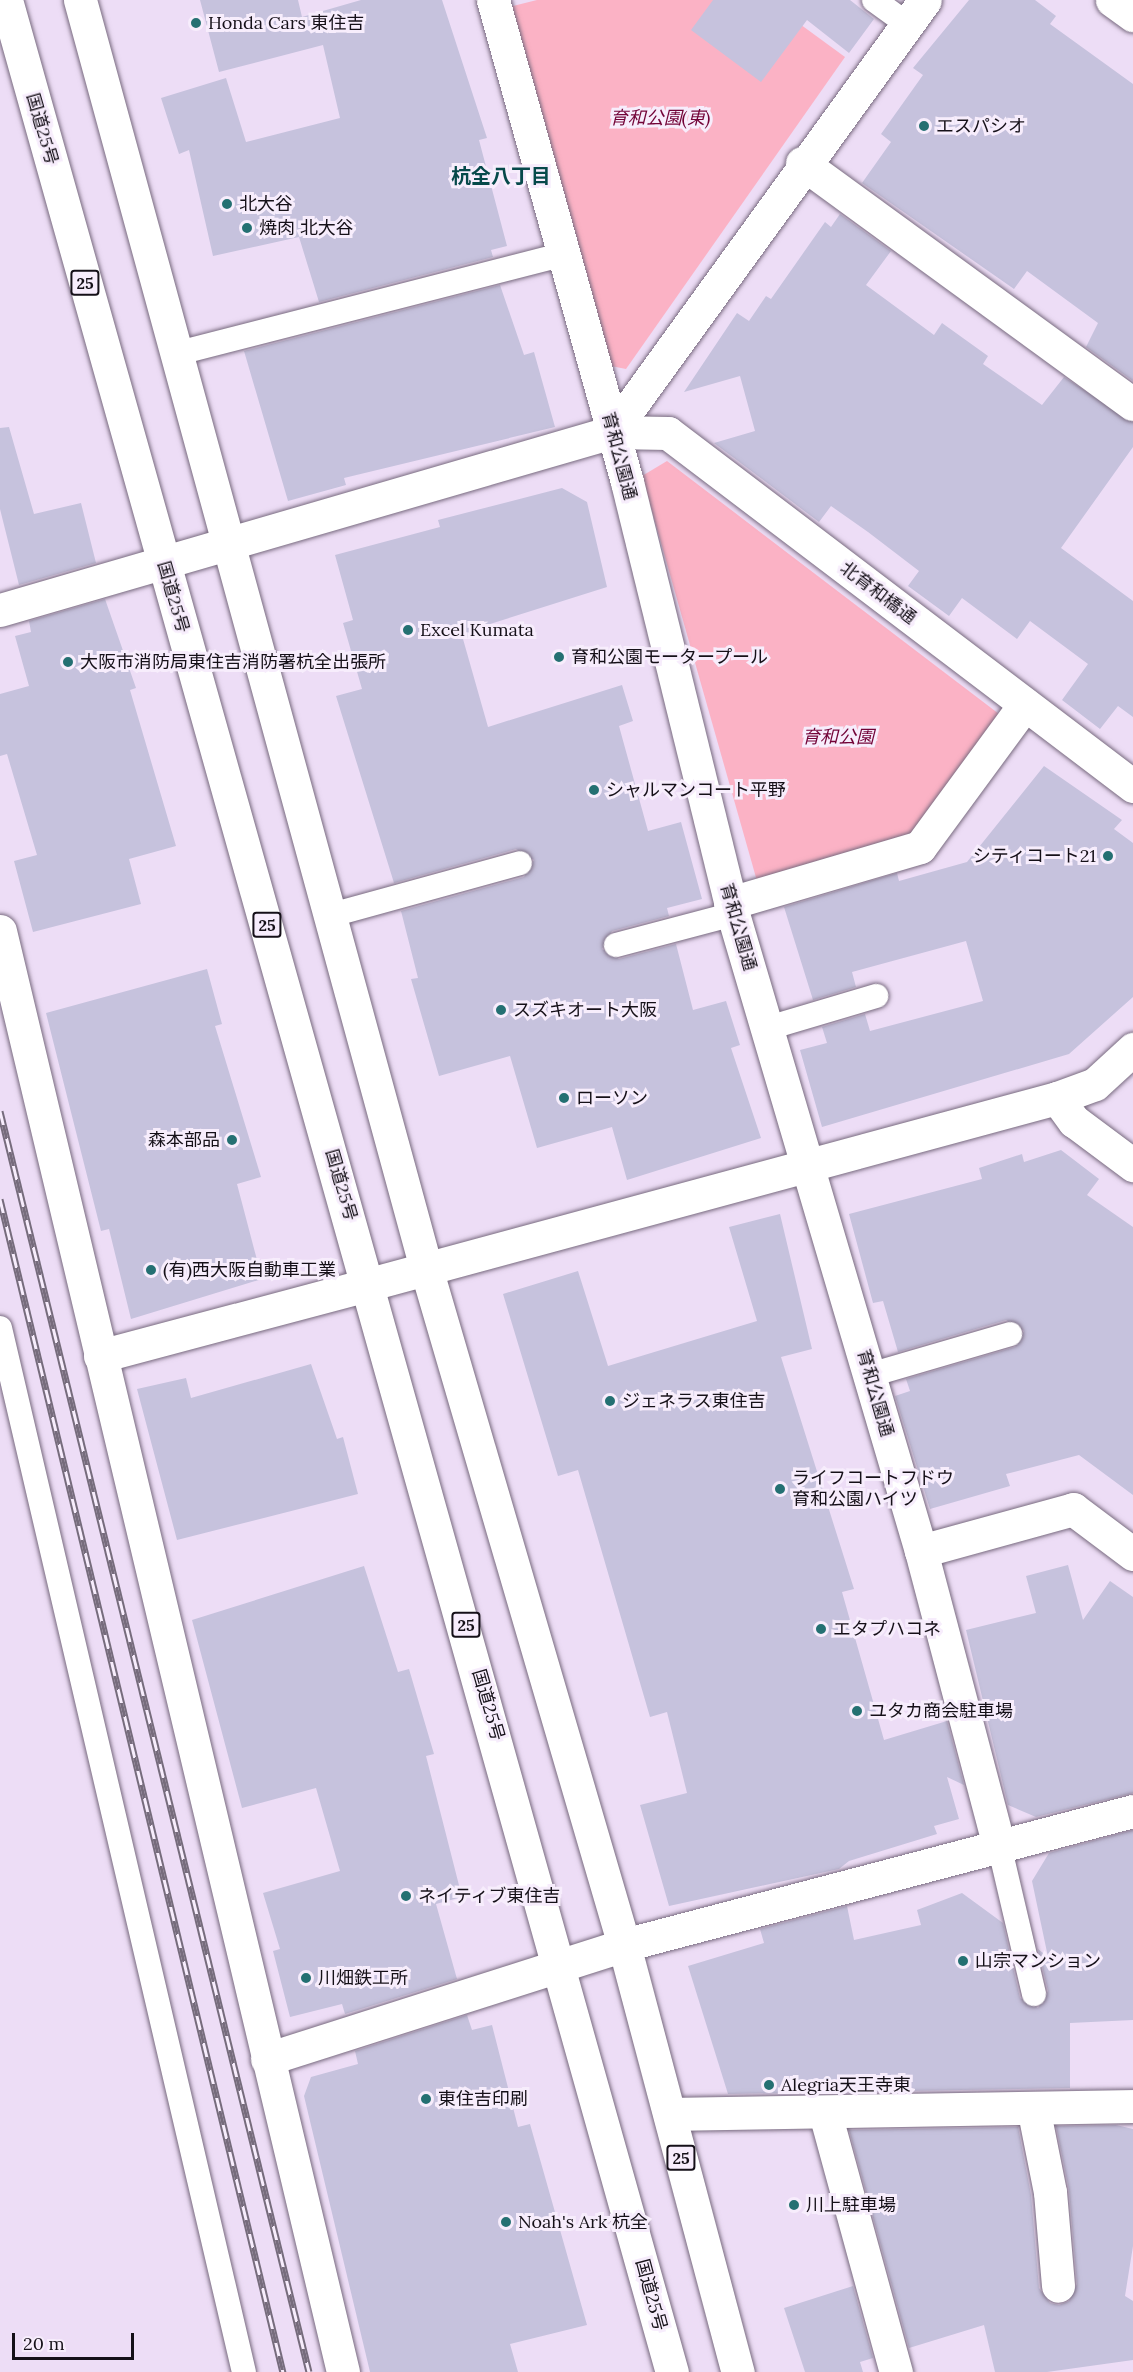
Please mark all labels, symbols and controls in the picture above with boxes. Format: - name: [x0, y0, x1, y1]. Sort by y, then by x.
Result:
- place label: Honda Cars 東住吉: [208, 12, 365, 34]
- marker: Honda Cars 東住吉: [189, 16, 203, 30]
- street label: 国道25号: [21, 91, 63, 167]
- park label: 育和公園(東): [610, 107, 710, 129]
- place label: エスパシオ: [936, 115, 1026, 137]
- marker: エスパシオ: [917, 119, 931, 133]
- district label: 杭全八丁目: [451, 163, 551, 187]
- place label: 北大谷: [239, 193, 293, 215]
- marker: 北大谷: [220, 197, 234, 211]
- place label: 焼肉 北大谷: [259, 217, 354, 239]
- marker: 焼肉 北大谷: [240, 221, 254, 235]
- road number: 25: [70, 270, 100, 296]
- street label: 育和公園通: [597, 410, 641, 502]
- street label: 北育和橋通: [836, 557, 920, 629]
- street label: 国道25号: [152, 559, 194, 635]
- place label: Excel Kumata: [420, 619, 534, 641]
- marker: Excel Kumata: [401, 623, 415, 637]
- place label: 育和公園モータープール: [571, 646, 769, 668]
- marker: 育和公園モータープール: [552, 650, 566, 664]
- place label: 大阪市消防局東住吉消防署杭全出張所: [80, 651, 386, 673]
- marker: 大阪市消防局東住吉消防署杭全出張所: [61, 655, 75, 669]
- park label: 育和公園: [802, 726, 874, 748]
- place label: シャルマンコート平野: [606, 779, 786, 801]
- marker: シャルマンコート平野: [587, 783, 601, 797]
- place label: シティコート21: [972, 845, 1096, 867]
- marker: シティコート21: [1101, 849, 1115, 863]
- street label: 育和公園通: [715, 881, 761, 973]
- road number: 25: [252, 912, 282, 938]
- place label: スズキオート大阪: [513, 999, 657, 1021]
- marker: スズキオート大阪: [494, 1003, 508, 1017]
- place label: ローソン: [576, 1087, 648, 1109]
- marker: ローソン: [557, 1091, 571, 1105]
- place label: 森本部品: [148, 1129, 220, 1151]
- marker: 森本部品: [225, 1133, 239, 1147]
- street label: 国道25号: [320, 1147, 362, 1223]
- place label: (有)西大阪自動車工業: [163, 1259, 336, 1281]
- marker: (有)西大阪自動車工業: [144, 1263, 158, 1277]
- street label: 育和公園通: [852, 1347, 898, 1439]
- place label: ジェネラス東住吉: [622, 1390, 766, 1412]
- marker: ジェネラス東住吉: [603, 1394, 617, 1408]
- place label: ライフコートフドウ 育和公園ハイツ: [792, 1468, 954, 1510]
- marker: ライフコートフドウ 育和公園ハイツ: [773, 1482, 787, 1496]
- road number: 25: [451, 1612, 481, 1638]
- place label: エタプハコネ: [833, 1618, 941, 1640]
- marker: エタプハコネ: [814, 1622, 828, 1636]
- street label: 国道25号: [467, 1667, 509, 1743]
- place label: ユタカ商会駐車場: [869, 1700, 1013, 1722]
- marker: ユタカ商会駐車場: [850, 1704, 864, 1718]
- place label: ネイティブ東住吉: [418, 1885, 562, 1907]
- marker: ネイティブ東住吉: [399, 1889, 413, 1903]
- place label: 山宗マンション: [975, 1950, 1101, 1972]
- marker: 山宗マンション: [956, 1954, 970, 1968]
- place label: 川畑鉄工所: [318, 1967, 408, 1989]
- marker: 川畑鉄工所: [299, 1971, 313, 1985]
- place label: Alegria天王寺東: [781, 2074, 911, 2096]
- marker: Alegria天王寺東: [762, 2078, 776, 2092]
- place label: 東住吉印刷: [438, 2088, 528, 2110]
- marker: 東住吉印刷: [419, 2092, 433, 2106]
- road number: 25: [666, 2145, 696, 2171]
- place label: 川上駐車場: [806, 2194, 896, 2216]
- marker: 川上駐車場: [787, 2198, 801, 2212]
- place label: Noah's Ark 杭全: [518, 2211, 648, 2233]
- marker: Noah's Ark 杭全: [499, 2215, 513, 2229]
- street label: 国道25号: [631, 2257, 671, 2333]
- scale bar: [15, 2321, 136, 2359]
- text: 20 m: [23, 2332, 65, 2355]

